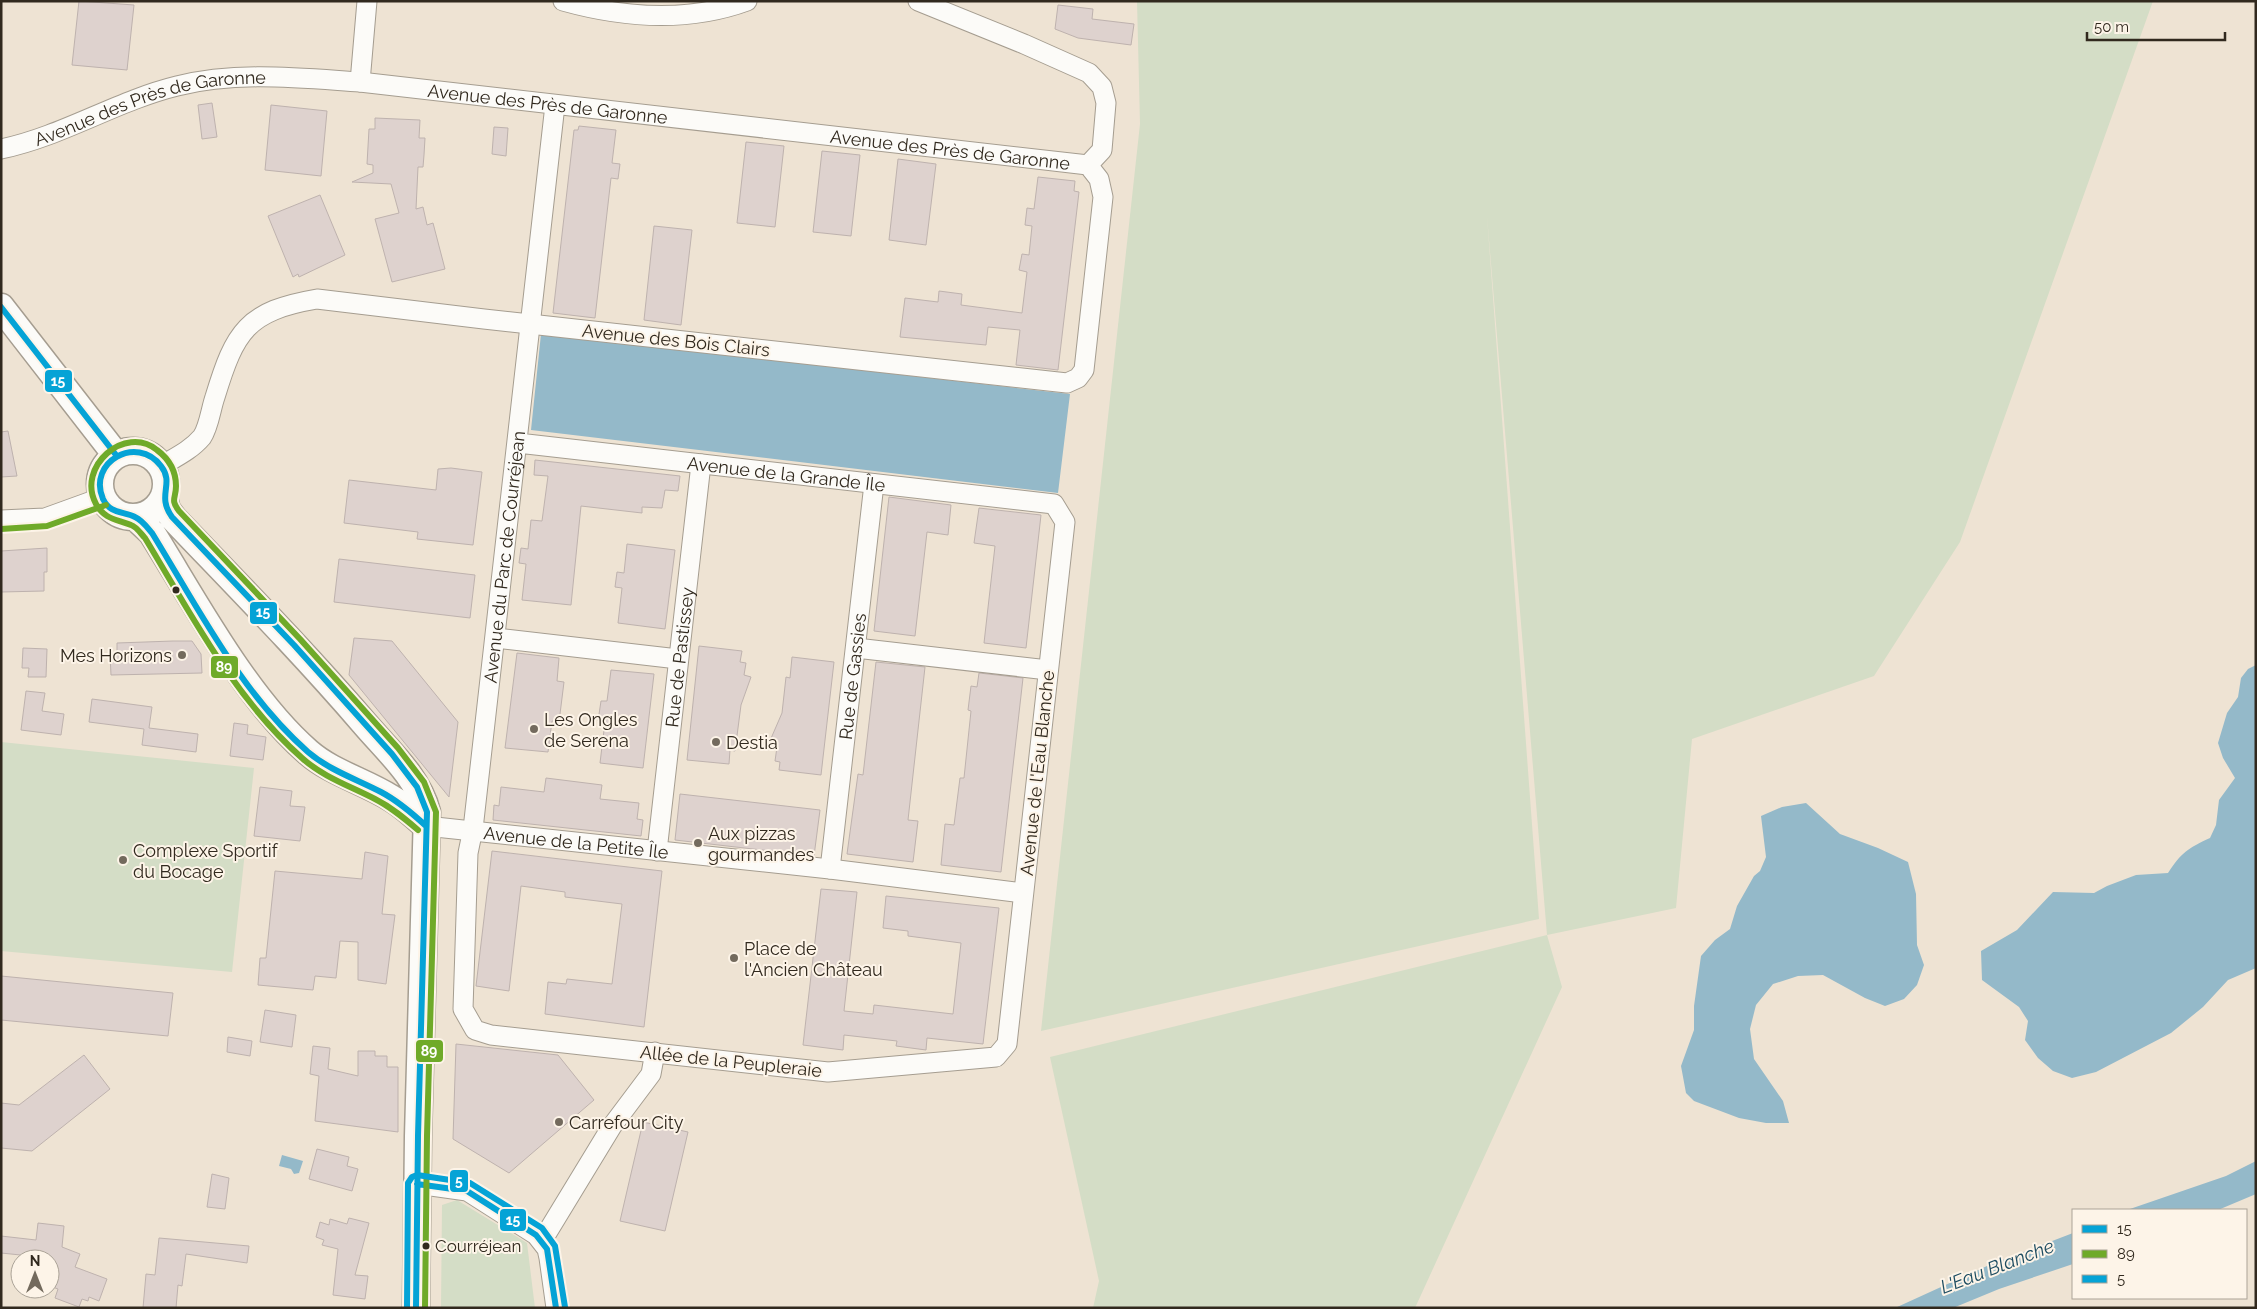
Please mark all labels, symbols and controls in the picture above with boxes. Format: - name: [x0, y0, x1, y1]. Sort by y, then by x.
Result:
- scale bar: [2087, 10, 2224, 42]
- text: 50 m: [2094, 18, 2129, 36]
- street label: Avenue des Près de Garonne: [32, 66, 266, 150]
- street label: Avenue des Près de Garonne: [427, 79, 669, 128]
- street label: Avenue des Près de Garonne: [829, 125, 1072, 173]
- street label: Avenue des Bois Clairs: [581, 320, 771, 360]
- line badge: 15: [44, 369, 73, 393]
- text: 15: [51, 373, 66, 389]
- street label: Avenue du Parc de Courréjean: [479, 430, 529, 684]
- street label: Avenue de la Grande Île: [686, 452, 887, 495]
- unlabelled marker: [171, 585, 181, 595]
- street label: Rue de Pastissey: [661, 586, 697, 728]
- line badge: 15: [249, 601, 278, 625]
- text: 15: [256, 604, 271, 620]
- street label: Rue de Gassies: [834, 612, 870, 741]
- place label: Mes Horizons: [60, 645, 172, 666]
- marker: Mes Horizons: [176, 649, 188, 661]
- line badge: 89: [210, 655, 239, 679]
- text: 89: [216, 659, 232, 675]
- street label: Avenue de l'Eau Blanche: [1016, 669, 1058, 877]
- place label: Les Ongles de Serena: [544, 709, 638, 751]
- marker: Les Ongles de Serena: [528, 723, 540, 735]
- place label: Destia: [726, 732, 778, 753]
- marker: Destia: [710, 736, 722, 748]
- street label: Avenue de la Petite Île: [483, 822, 670, 862]
- place label: Aux pizzas gourmandes: [708, 823, 814, 865]
- marker: Aux pizzas gourmandes: [692, 837, 704, 849]
- place label: Complexe Sportif du Bocage: [133, 840, 279, 882]
- marker: Complexe Sportif du Bocage: [117, 854, 129, 866]
- place label: Place de l'Ancien Château: [744, 938, 883, 980]
- marker: Place de l'Ancien Château: [728, 952, 740, 964]
- line badge: 89: [415, 1039, 444, 1063]
- street label: Allée de la Peupleraie: [639, 1041, 823, 1081]
- text: 89: [421, 1043, 437, 1059]
- place label: Carrefour City: [569, 1112, 684, 1133]
- marker: Carrefour City: [553, 1116, 565, 1128]
- line badge: 5: [449, 1169, 469, 1193]
- text: 5: [455, 1173, 463, 1189]
- line badge: 15: [499, 1208, 527, 1232]
- legend: [2072, 1209, 2247, 1299]
- text: 15: [506, 1212, 521, 1228]
- text: 15: [2117, 1220, 2132, 1238]
- water label: L'Eau Blanche: [1937, 1234, 2057, 1298]
- place label: Courréjean: [435, 1236, 522, 1256]
- marker: Courréjean: [421, 1241, 431, 1251]
- text: 89: [2117, 1245, 2135, 1263]
- north arrow: [10, 1249, 60, 1299]
- text: N: [30, 1253, 40, 1269]
- text: 5: [2117, 1270, 2125, 1288]

